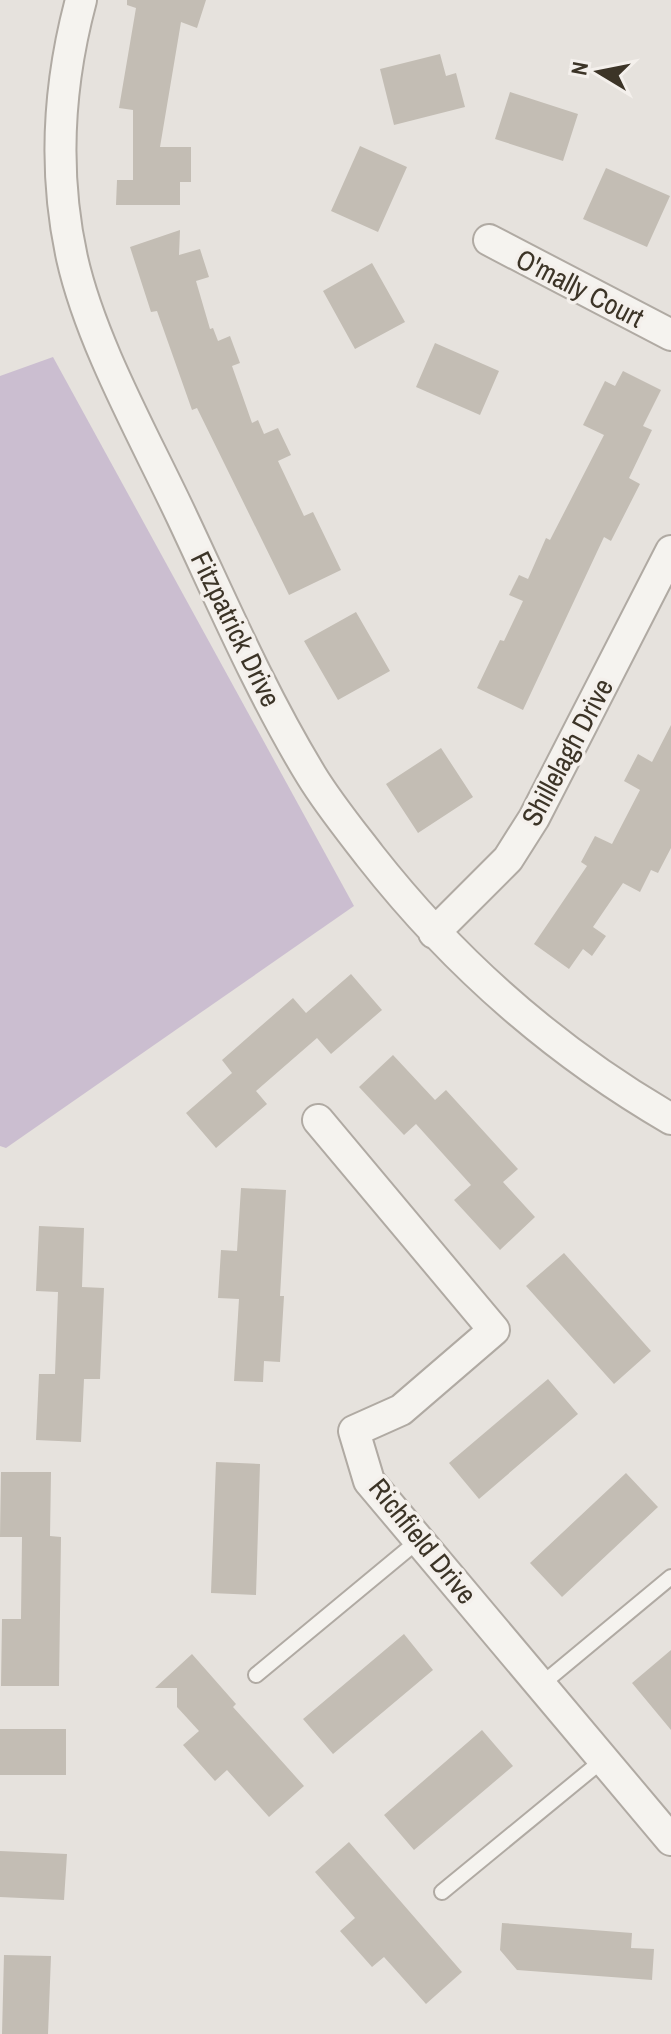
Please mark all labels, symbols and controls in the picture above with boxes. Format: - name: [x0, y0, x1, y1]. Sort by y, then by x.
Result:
- north arrow: [559, 32, 639, 112]
- text: N: [563, 60, 595, 78]
- street label: O'mally Court: [510, 240, 650, 336]
- street label: Fitzpatrick Drive: [182, 545, 290, 713]
- street label: Shillelagh Drive: [512, 672, 622, 832]
- street label: Richfield Drive: [360, 1470, 486, 1612]

